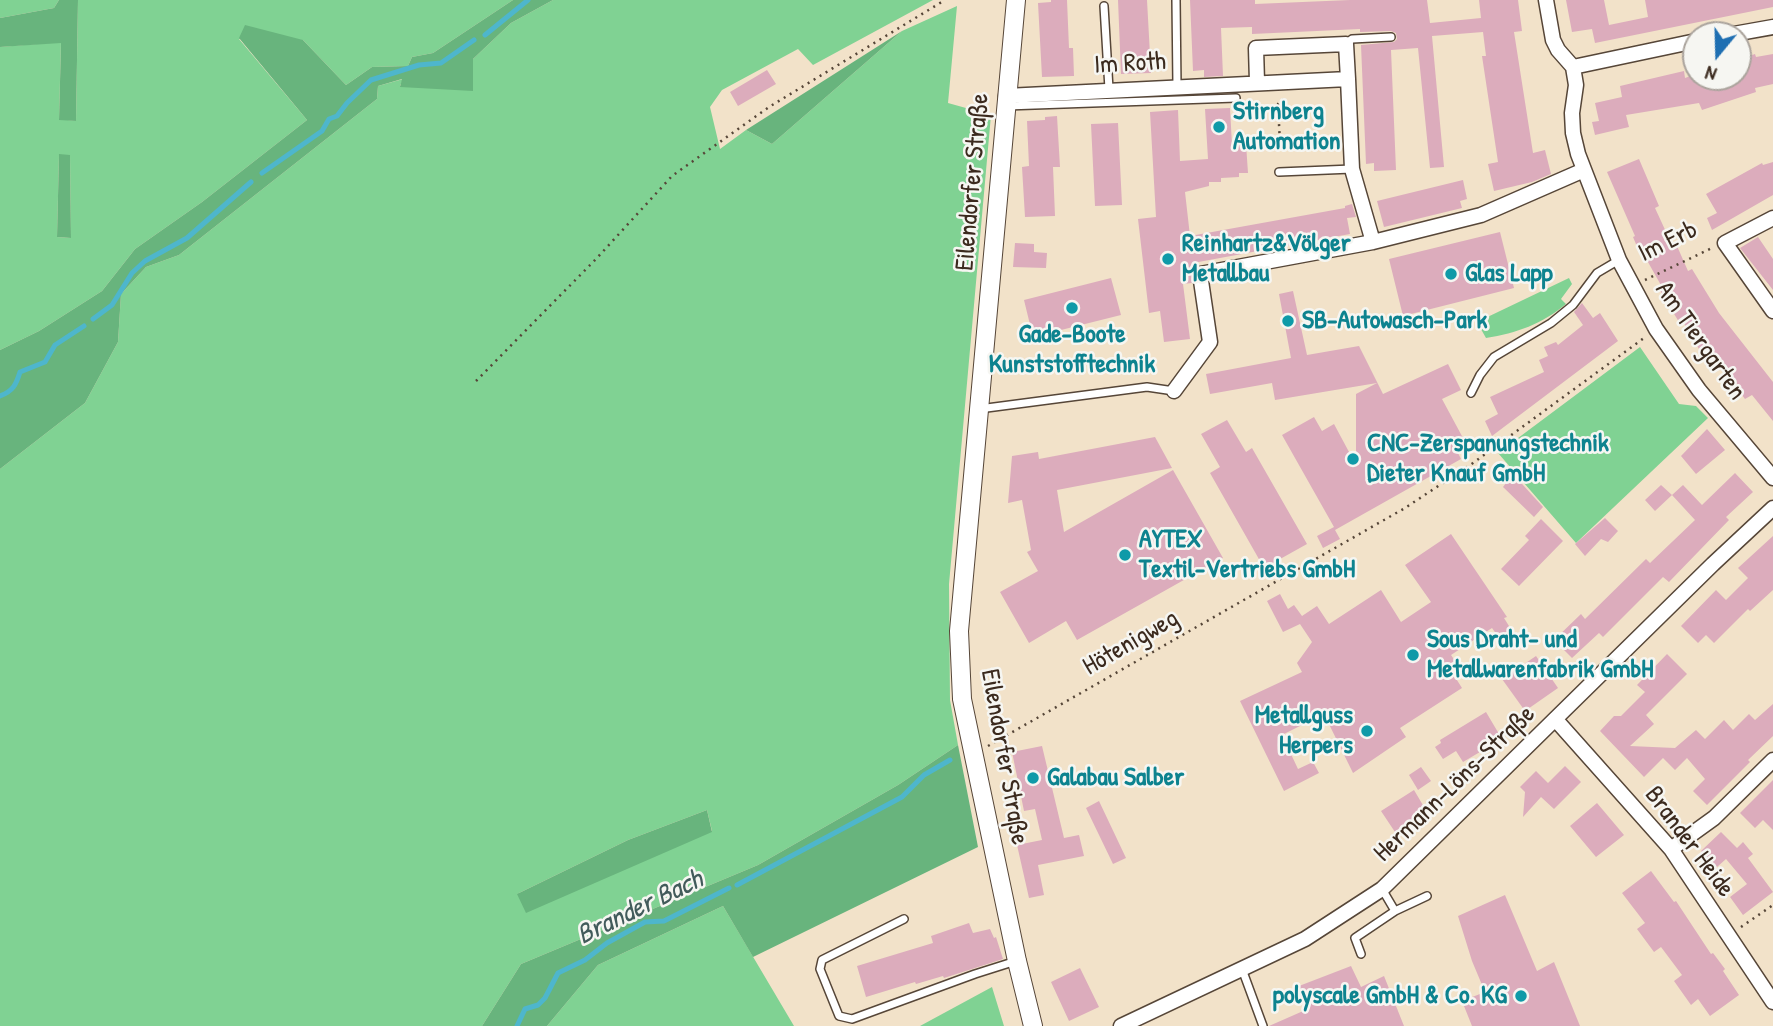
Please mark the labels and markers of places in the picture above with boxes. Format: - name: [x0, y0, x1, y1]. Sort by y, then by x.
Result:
- place label: Stirnberg Automation: [1233, 96, 1340, 158]
- marker: Stirnberg Automation: [1211, 119, 1227, 135]
- place label: Reinhartz&Völger Metallbau: [1182, 228, 1351, 290]
- marker: Reinhartz&Völger Metallbau: [1160, 251, 1176, 267]
- place label: Glas Lapp: [1465, 258, 1553, 290]
- marker: Glas Lapp: [1443, 266, 1459, 282]
- marker: Gade-Boote Kunststofftechnik: [1064, 300, 1080, 316]
- place label: SB-Autowasch-Park: [1302, 305, 1487, 337]
- marker: SB-Autowasch-Park: [1280, 313, 1296, 329]
- place label: Gade-Boote Kunststofftechnik: [989, 319, 1155, 380]
- place label: CNC-Zerspanungstechnik Dieter Knauf GmbH: [1367, 428, 1609, 490]
- marker: CNC-Zerspanungstechnik Dieter Knauf GmbH: [1345, 451, 1361, 467]
- place label: AYTEX Textil-Vertriebs GmbH: [1139, 524, 1355, 586]
- marker: AYTEX Textil-Vertriebs GmbH: [1117, 547, 1133, 563]
- place label: Sous Draht- und Metallwarenfabrik GmbH: [1427, 624, 1653, 686]
- marker: Sous Draht- und Metallwarenfabrik GmbH: [1405, 647, 1421, 663]
- place label: Metallguss Herpers: [1255, 700, 1353, 762]
- marker: Metallguss Herpers: [1359, 723, 1375, 739]
- place label: Galabau Salber: [1047, 762, 1184, 794]
- marker: Galabau Salber: [1025, 770, 1041, 786]
- place label: polyscale GmbH & Co. KG: [1273, 980, 1507, 1012]
- marker: polyscale GmbH & Co. KG: [1513, 988, 1529, 1004]

